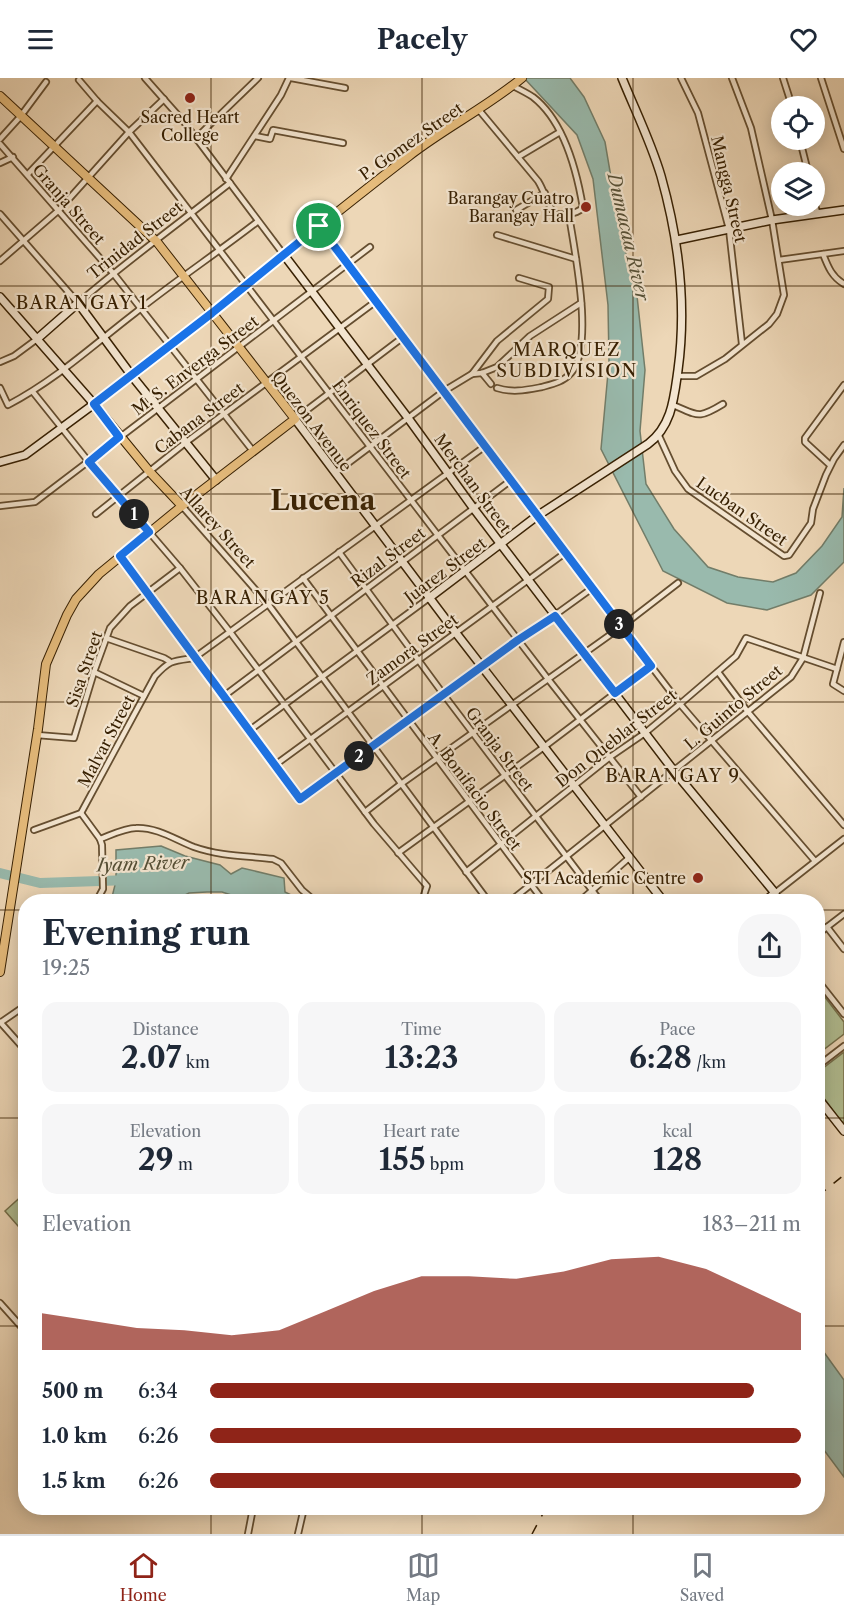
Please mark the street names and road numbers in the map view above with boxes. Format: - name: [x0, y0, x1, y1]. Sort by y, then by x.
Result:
- street label: P. Gomez Street: [355, 98, 467, 184]
- street label: Mangga Street: [707, 134, 751, 245]
- street label: Granja Street: [29, 160, 110, 249]
- street label: Trinidad Street: [84, 196, 187, 283]
- street label: M. S. Enverga Street: [128, 311, 263, 419]
- street label: Quezon Avenue: [268, 367, 356, 475]
- street label: Enriquez Street: [328, 375, 416, 483]
- street label: Cabana Street: [150, 378, 248, 458]
- street label: Merchan Street: [430, 429, 516, 537]
- street label: Lucban Street: [693, 472, 792, 550]
- street label: Allarey Street: [175, 481, 260, 572]
- street label: Rizal Street: [347, 522, 429, 591]
- street label: Juarez Street: [398, 533, 490, 609]
- street label: Zamora Street: [362, 609, 462, 689]
- street label: Sisa Street: [62, 628, 106, 710]
- street label: L. Guinto Street: [680, 660, 786, 754]
- street label: Don Queblar Street: [552, 684, 681, 791]
- street label: Malvar Street: [73, 691, 139, 791]
- street label: Granja Street: [462, 703, 538, 795]
- street label: A. Bonifacio Street: [423, 727, 526, 854]

